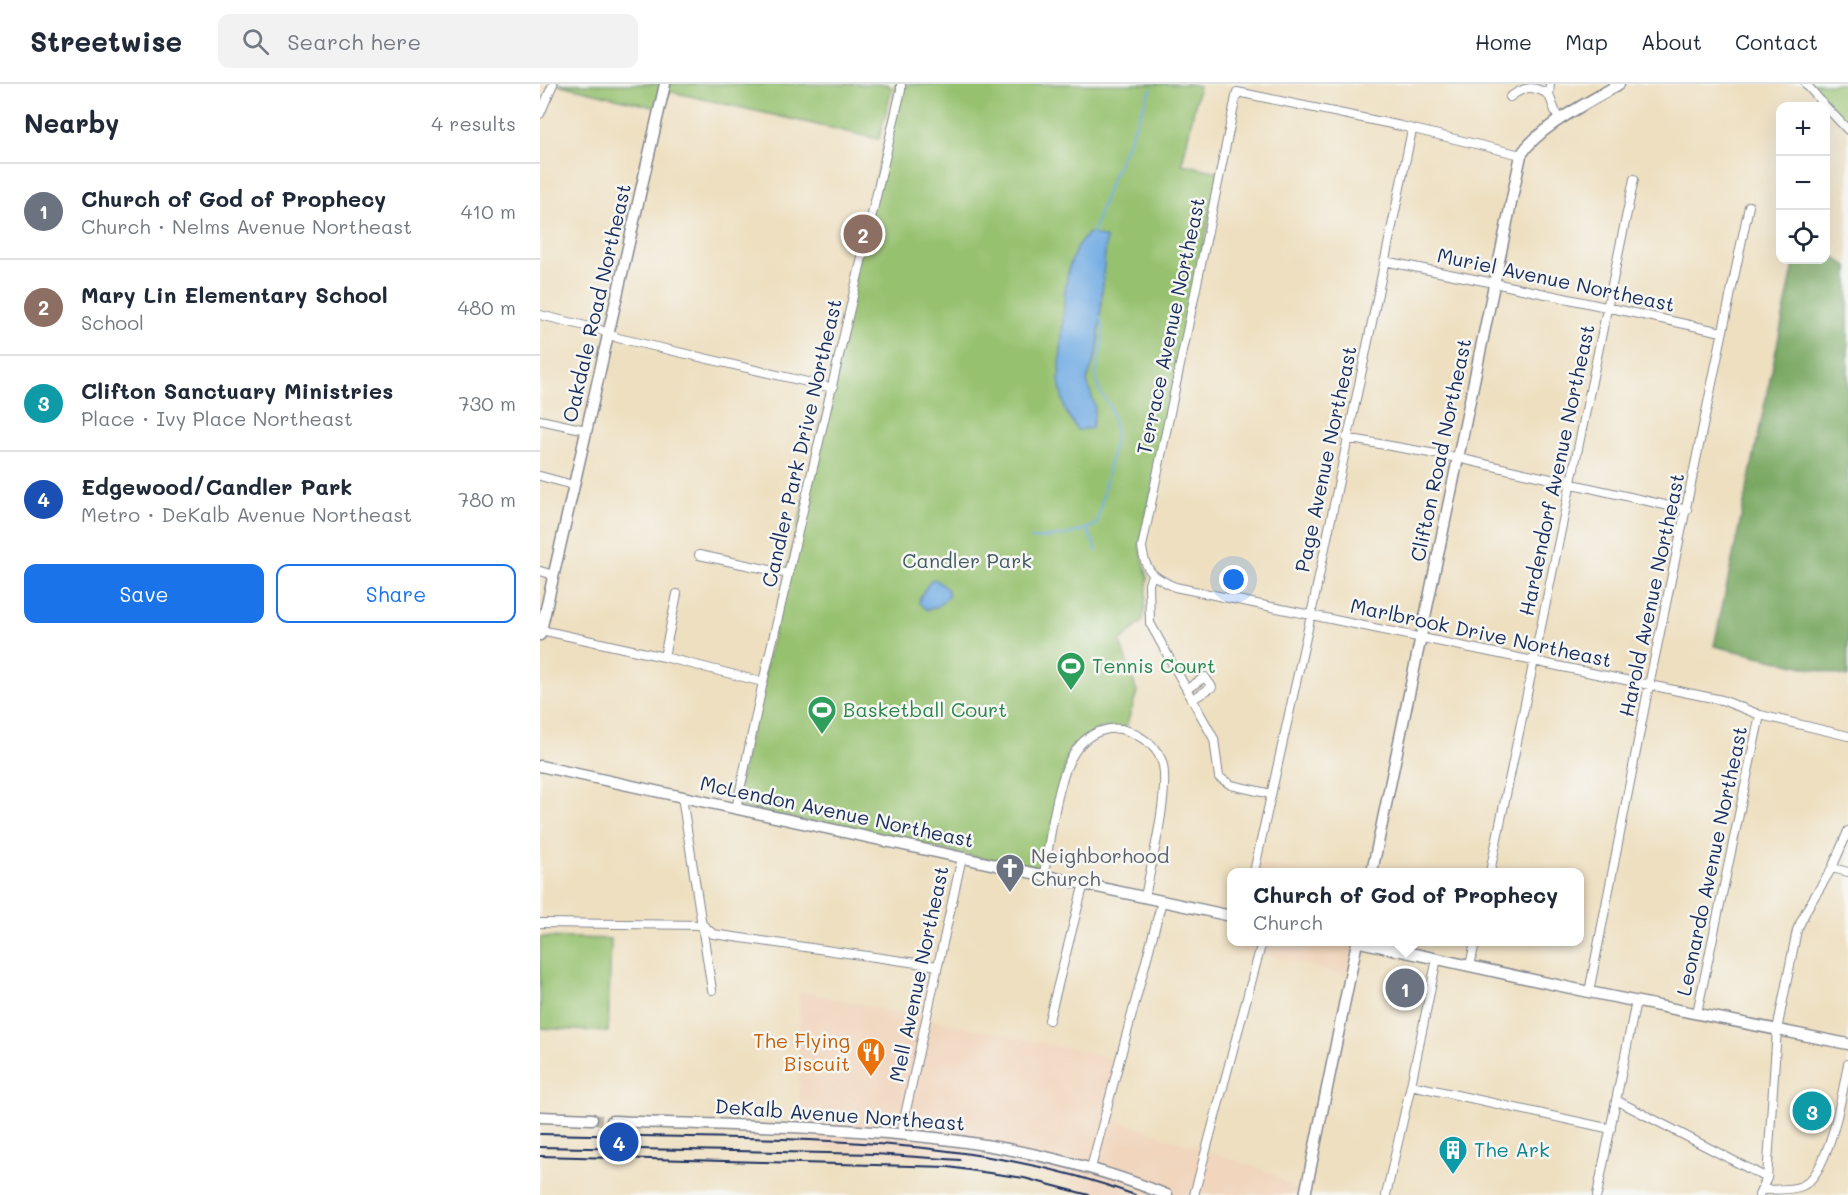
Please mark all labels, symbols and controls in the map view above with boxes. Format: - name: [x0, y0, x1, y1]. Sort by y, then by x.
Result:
- search box: [218, 14, 638, 68]
- text: Streetwise: [30, 23, 182, 59]
- icon: search: [239, 25, 272, 58]
- text: Search here: [287, 27, 421, 56]
- text: Home: [1475, 28, 1532, 55]
- text: Map: [1565, 28, 1608, 55]
- text: About: [1641, 28, 1702, 55]
- text: Contact: [1735, 28, 1818, 55]
- map controls: [1776, 102, 1830, 264]
- button: +: [1776, 102, 1830, 156]
- text: Nearby: [24, 106, 119, 140]
- text: 4 results: [431, 110, 516, 136]
- button: −: [1776, 156, 1830, 210]
- street label: Oakdale Road Northeast: [556, 181, 636, 425]
- text: Church of God of Prophecy: [81, 184, 386, 213]
- street label: Terrace Avenue Northeast: [1130, 195, 1210, 457]
- text: 1: [39, 198, 48, 224]
- text: 410 m: [461, 198, 516, 224]
- button: locate: [1776, 210, 1830, 264]
- pin: 2: [844, 212, 882, 256]
- text: Church · Nelms Avenue Northeast: [81, 213, 412, 239]
- street label: Muriel Avenue Northeast: [1435, 241, 1678, 317]
- text: Mary Lin Elementary School: [81, 280, 388, 309]
- text: 2: [38, 294, 49, 320]
- text: 480 m: [457, 294, 516, 320]
- street label: Candler Park Drive Northeast: [755, 296, 847, 590]
- text: School: [81, 309, 144, 335]
- street label: Hardendorf Avenue Northeast: [1512, 322, 1600, 618]
- street label: Clifton Road Northeast: [1404, 336, 1476, 564]
- street label: Page Avenue Northeast: [1288, 343, 1362, 574]
- text: Clifton Sanctuary Ministries: [81, 376, 393, 405]
- text: 3: [38, 390, 50, 416]
- text: 730 m: [458, 390, 516, 416]
- text: Place · Ivy Place Northeast: [81, 405, 353, 431]
- street label: Harold Avenue Northeast: [1612, 471, 1690, 719]
- text: Edgewood/Candler Park: [81, 472, 352, 501]
- text: 4: [37, 486, 50, 512]
- text: 780 m: [458, 486, 516, 512]
- text: Metro · DeKalb Avenue Northeast: [81, 501, 412, 527]
- park label: Candler Park: [902, 547, 1032, 573]
- button: Save: [24, 564, 264, 623]
- button: Share: [276, 564, 516, 623]
- your location: [1219, 565, 1248, 594]
- street label: Marlbrook Drive Northeast: [1348, 592, 1614, 672]
- sports icon: Tennis Court: [1055, 650, 1087, 692]
- place label: Tennis Court: [1092, 652, 1216, 678]
- sports icon: Basketball Court: [806, 694, 838, 736]
- place label: Basketball Court: [843, 696, 1007, 722]
- street label: Leonardo Avenue Northeast: [1670, 724, 1752, 998]
- street label: McLendon Avenue Northeast: [698, 769, 977, 853]
- place label: Neighborhood Church: [1031, 842, 1169, 891]
- church icon: Neighborhood Church: [994, 852, 1026, 894]
- street label: Mell Avenue Northeast: [882, 863, 954, 1084]
- popup: [1227, 868, 1584, 946]
- text: Church of God of Prophecy: [1253, 880, 1558, 909]
- text: Church: [1253, 909, 1322, 935]
- pin: 1: [1386, 966, 1424, 1010]
- place label: The Flying Biscuit: [753, 1027, 850, 1076]
- restaurant icon: The Flying Biscuit: [855, 1036, 887, 1078]
- pin: 3: [1792, 1088, 1832, 1134]
- street label: DeKalb Avenue Northeast: [714, 1092, 966, 1136]
- pin: 4: [600, 1120, 638, 1164]
- building icon: The Ark: [1437, 1134, 1469, 1176]
- place label: The Ark: [1474, 1136, 1550, 1162]

